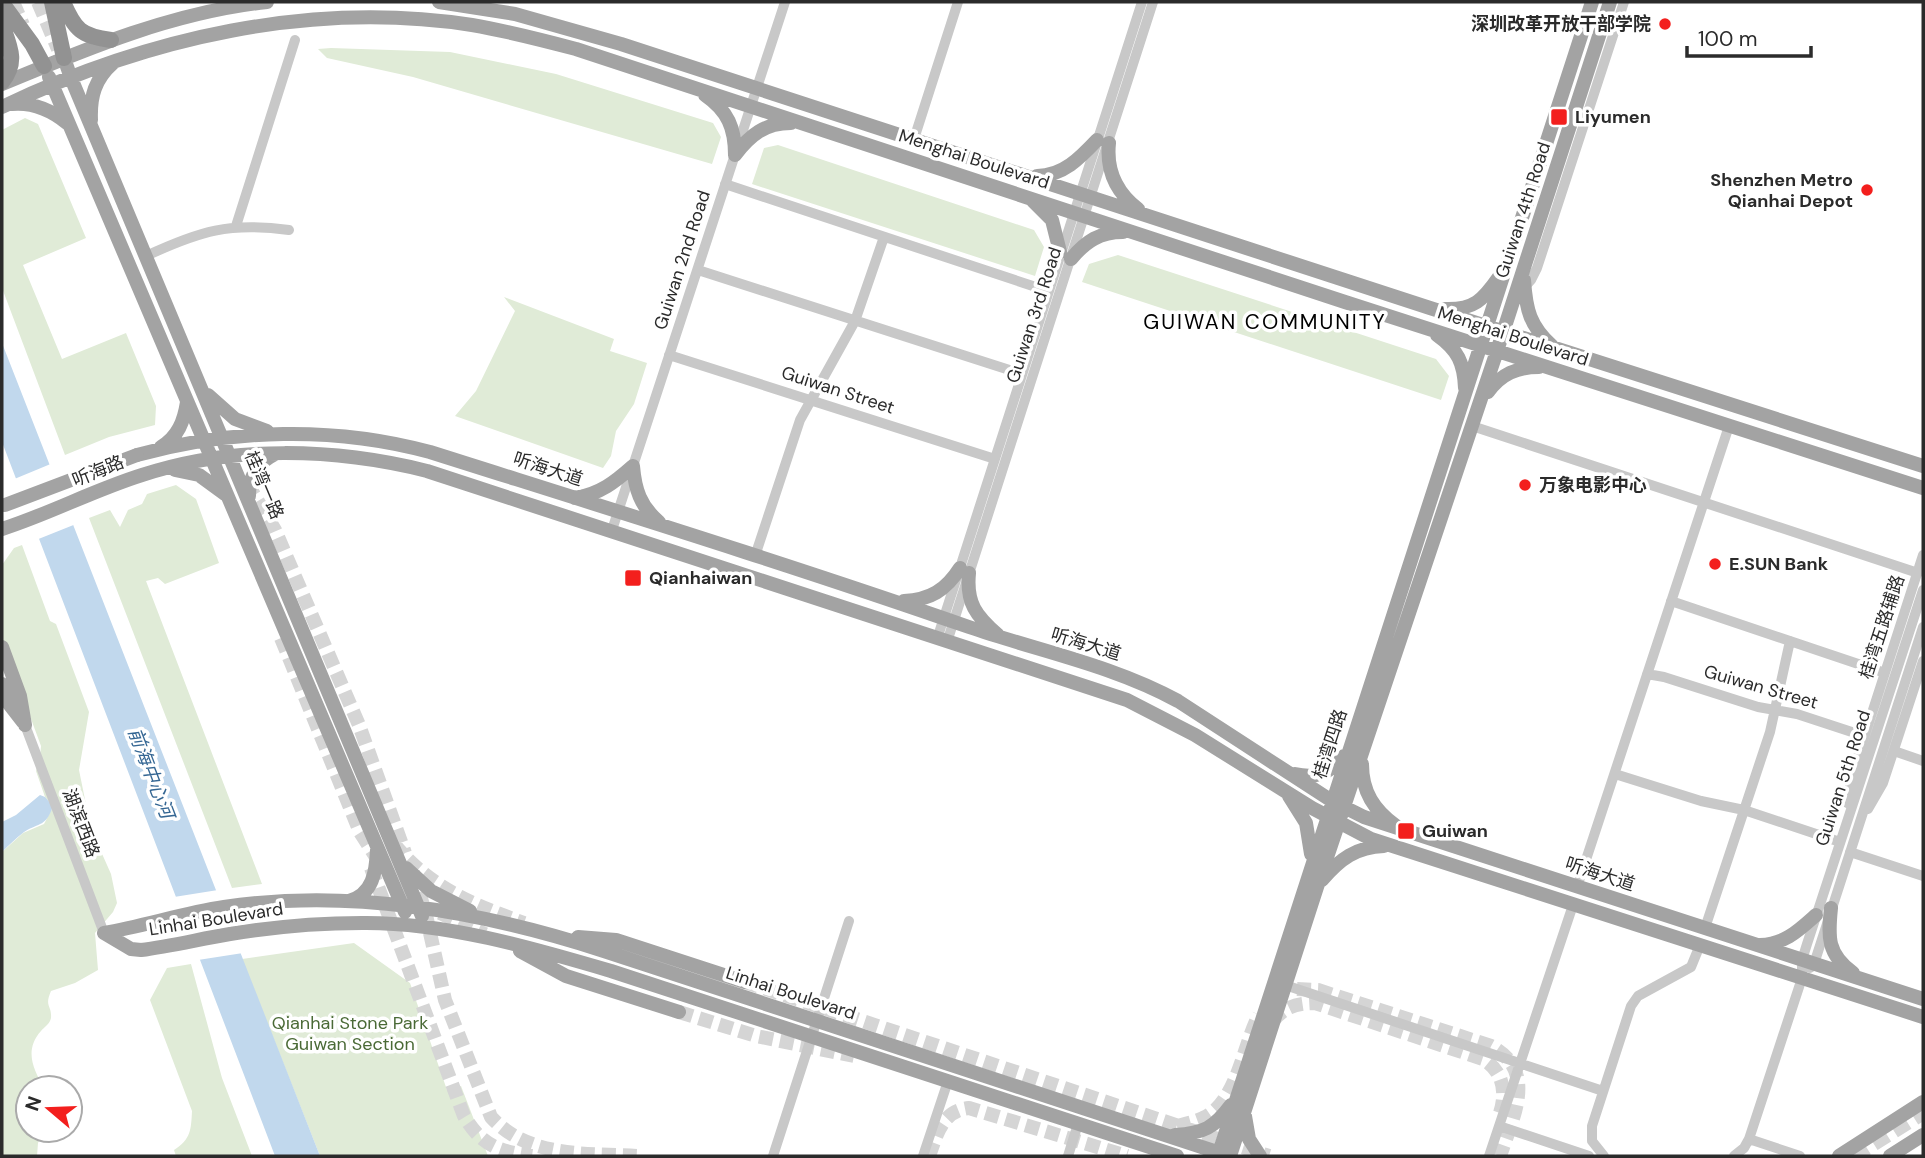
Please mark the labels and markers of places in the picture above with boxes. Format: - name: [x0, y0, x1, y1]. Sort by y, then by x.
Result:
- place label: 深圳改革开放干部学院: [1471, 12, 1651, 36]
- marker: 深圳改革开放干部学院: [1657, 16, 1673, 32]
- place label: Liyumen: [1575, 105, 1651, 129]
- marker: Liyumen: [1549, 107, 1569, 127]
- place label: Shenzhen Metro Qianhai Depot: [1710, 168, 1853, 213]
- marker: Shenzhen Metro Qianhai Depot: [1859, 182, 1875, 198]
- place label: 万象电影中心: [1539, 473, 1647, 497]
- marker: 万象电影中心: [1517, 477, 1533, 493]
- place label: E.SUN Bank: [1729, 552, 1829, 576]
- marker: E.SUN Bank: [1707, 556, 1723, 572]
- place label: Qianhaiwan: [649, 566, 752, 590]
- marker: Qianhaiwan: [623, 568, 643, 588]
- place label: Guiwan: [1422, 819, 1488, 843]
- marker: Guiwan: [1396, 821, 1416, 841]

